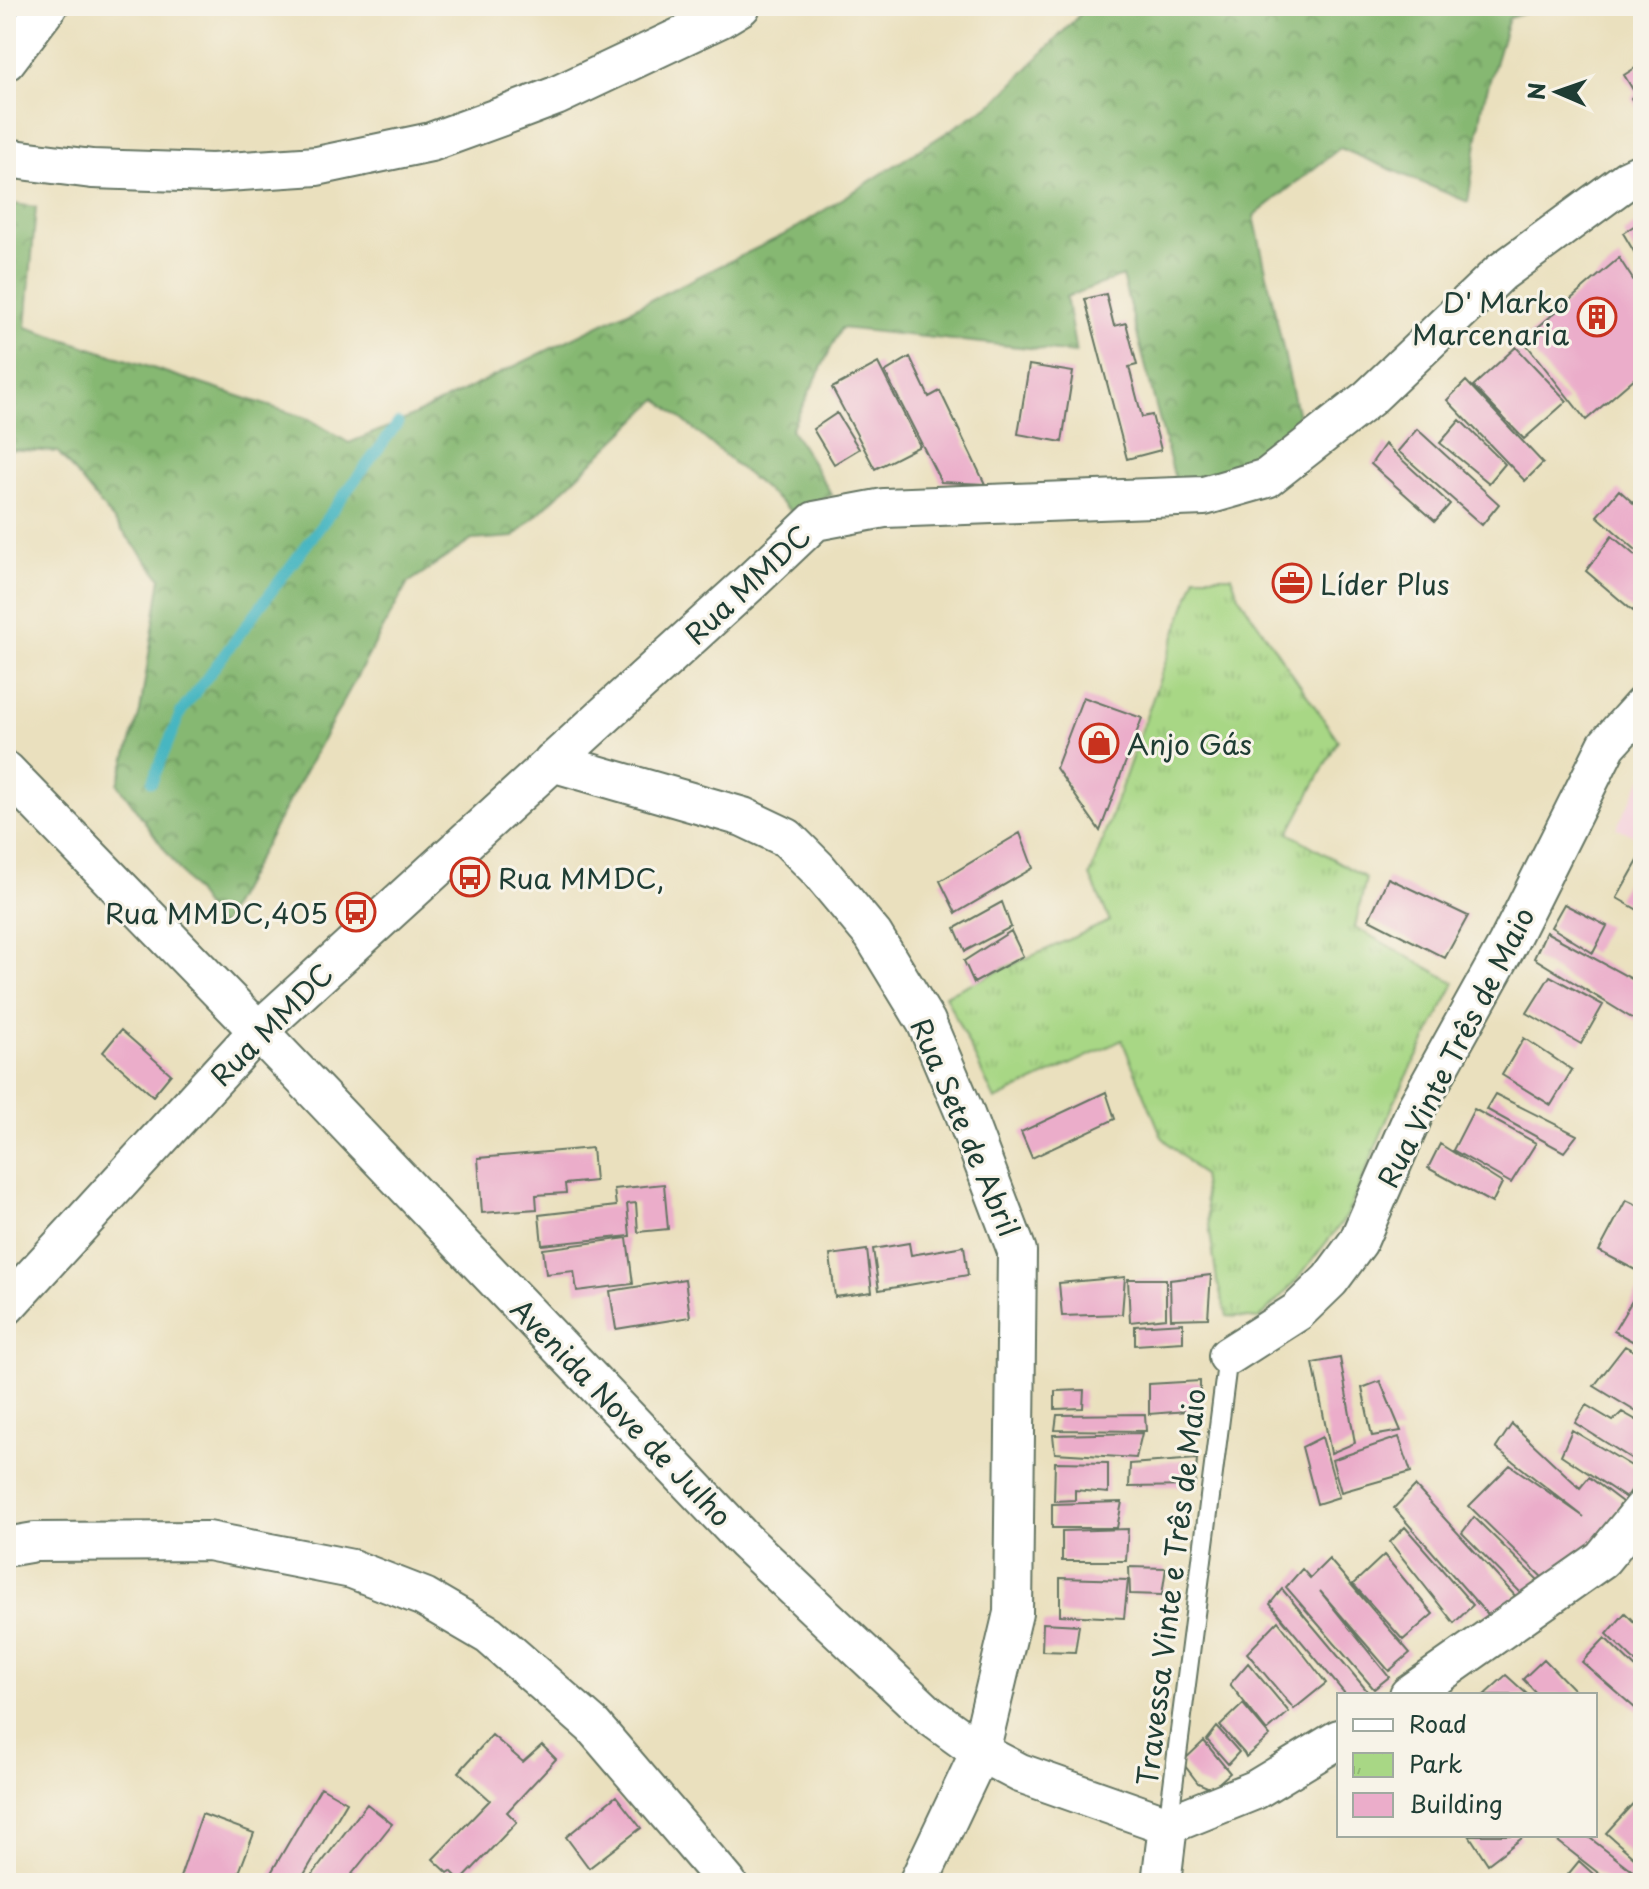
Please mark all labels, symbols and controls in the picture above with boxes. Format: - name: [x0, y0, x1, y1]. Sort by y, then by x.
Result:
- north arrow: [1517, 52, 1597, 132]
- text: N: [1519, 82, 1552, 101]
- place label: D' Marko Marcenaria: [1412, 280, 1569, 355]
- building icon: D' Marko Marcenaria: [1576, 296, 1618, 338]
- street label: Rua MMDC: [674, 514, 820, 654]
- office icon: Líder Plus: [1271, 562, 1313, 604]
- place label: Líder Plus: [1320, 562, 1449, 605]
- shop icon: Anjo Gás: [1078, 722, 1120, 764]
- place label: Anjo Gás: [1127, 722, 1252, 765]
- bus stop icon: Rua MMDC,: [449, 856, 491, 898]
- place label: Rua MMDC,: [498, 856, 664, 899]
- place label: Rua MMDC,405: [105, 891, 328, 934]
- bus stop icon: Rua MMDC,405: [335, 891, 377, 933]
- street label: Rua Vinte Três de Maio: [1365, 899, 1545, 1195]
- street label: Rua MMDC: [200, 953, 342, 1095]
- street label: Rua Sete de Abril: [901, 1011, 1031, 1243]
- street label: Avenida Nove de Julho: [501, 1288, 743, 1536]
- street label: Travessa Vinte e Três de Maio: [1124, 1386, 1216, 1788]
- legend: [1337, 1693, 1597, 1837]
- text: Road: [1409, 1705, 1467, 1741]
- text: Park: [1409, 1745, 1463, 1781]
- text: Building: [1409, 1785, 1503, 1821]

